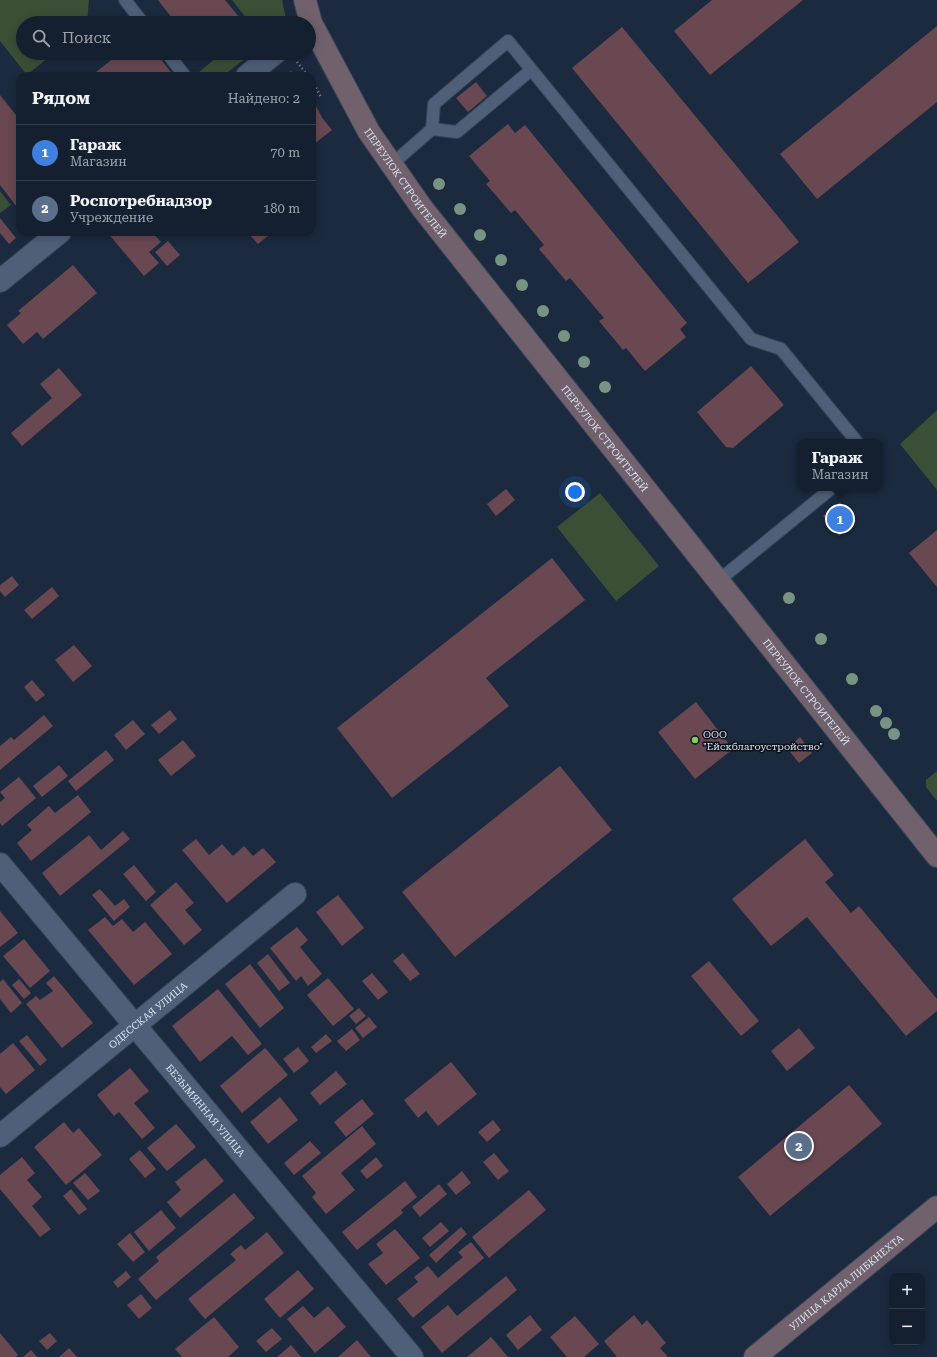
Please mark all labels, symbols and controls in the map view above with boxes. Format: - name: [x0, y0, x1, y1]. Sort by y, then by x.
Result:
- search box: [16, 16, 316, 60]
- icon: search: [30, 27, 52, 49]
- text: Поиск: [62, 29, 111, 47]
- text: Рядом: [32, 88, 90, 108]
- text: Найдено: 2: [228, 91, 300, 106]
- street label: ПЕРЕУЛОК СТРОИТЕЛЕЙ: [363, 126, 449, 240]
- text: Гараж: [70, 136, 121, 154]
- text: 1: [41, 145, 49, 160]
- text: 70 m: [270, 145, 300, 160]
- text: Магазин: [70, 154, 127, 169]
- text: Роспотребнадзор: [70, 192, 212, 210]
- text: 2: [41, 201, 49, 216]
- text: 180 m: [263, 201, 300, 216]
- text: Учреждение: [70, 210, 153, 225]
- street label: ПЕРЕУЛОК СТРОИТЕЛЕЙ: [559, 383, 651, 494]
- popup: [797, 439, 883, 491]
- text: Гараж: [812, 449, 863, 467]
- text: Магазин: [812, 467, 868, 482]
- your location: [565, 482, 585, 502]
- pin: 1: [827, 504, 853, 534]
- street label: ПЕРЕУЛОК СТРОИТЕЛЕЙ: [761, 637, 852, 748]
- place label: ООО "Ейскблагоустройство": [703, 729, 823, 752]
- marker: ООО "Ейскблагоустройство": [690, 735, 700, 745]
- street label: ОДЕССКАЯ УЛИЦА: [106, 979, 189, 1050]
- street label: БЕЗЫМЯННАЯ УЛИЦА: [164, 1062, 248, 1159]
- pin: 2: [786, 1131, 812, 1161]
- street label: УЛИЦА КАРЛА ЛИБКНЕХТА: [787, 1232, 905, 1332]
- map controls: [889, 1273, 925, 1345]
- button: +: [889, 1273, 925, 1309]
- button: −: [889, 1309, 925, 1345]

